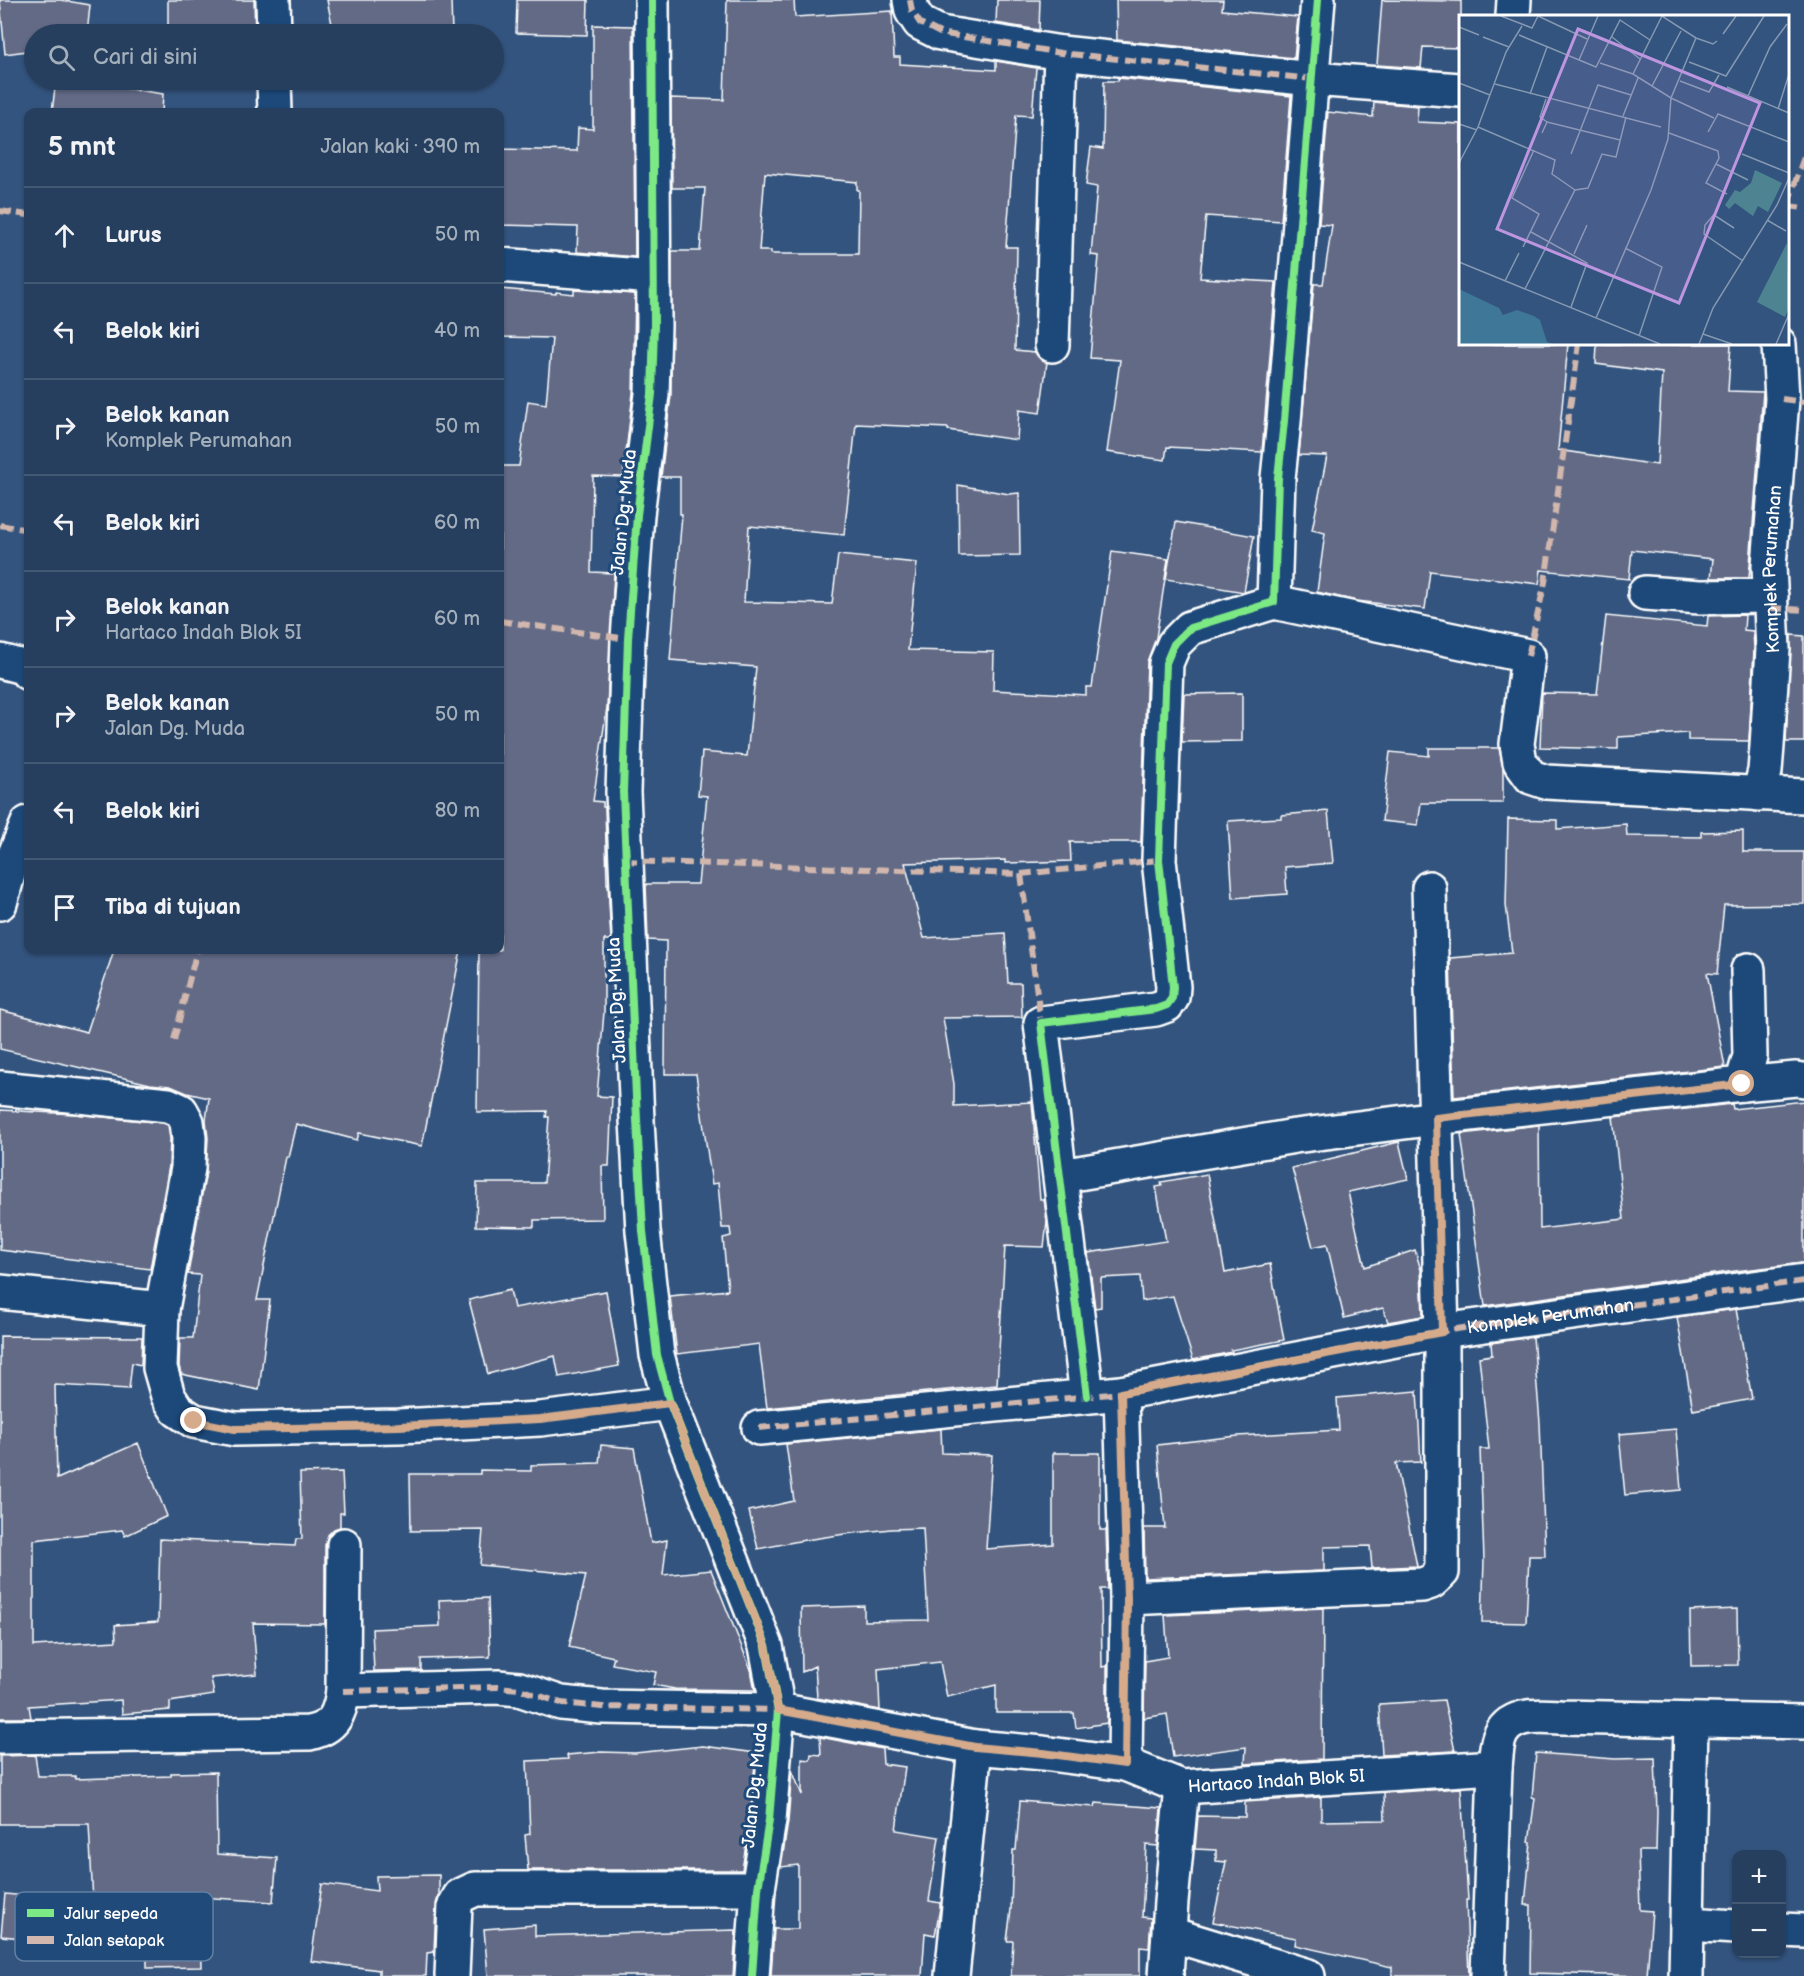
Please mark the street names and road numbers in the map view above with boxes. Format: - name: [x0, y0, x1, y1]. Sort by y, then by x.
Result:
- street label: Jalan Dg. Muda: [607, 448, 641, 576]
- street label: Komplek Perumahan: [1758, 484, 1786, 654]
- street label: Jalan Dg. Muda: [603, 937, 631, 1063]
- street label: Komplek Perumahan: [1465, 1294, 1635, 1338]
- street label: Jalan Dg. Muda: [738, 1721, 772, 1849]
- street label: Hartaco Indah Blok 5I: [1187, 1765, 1365, 1797]

